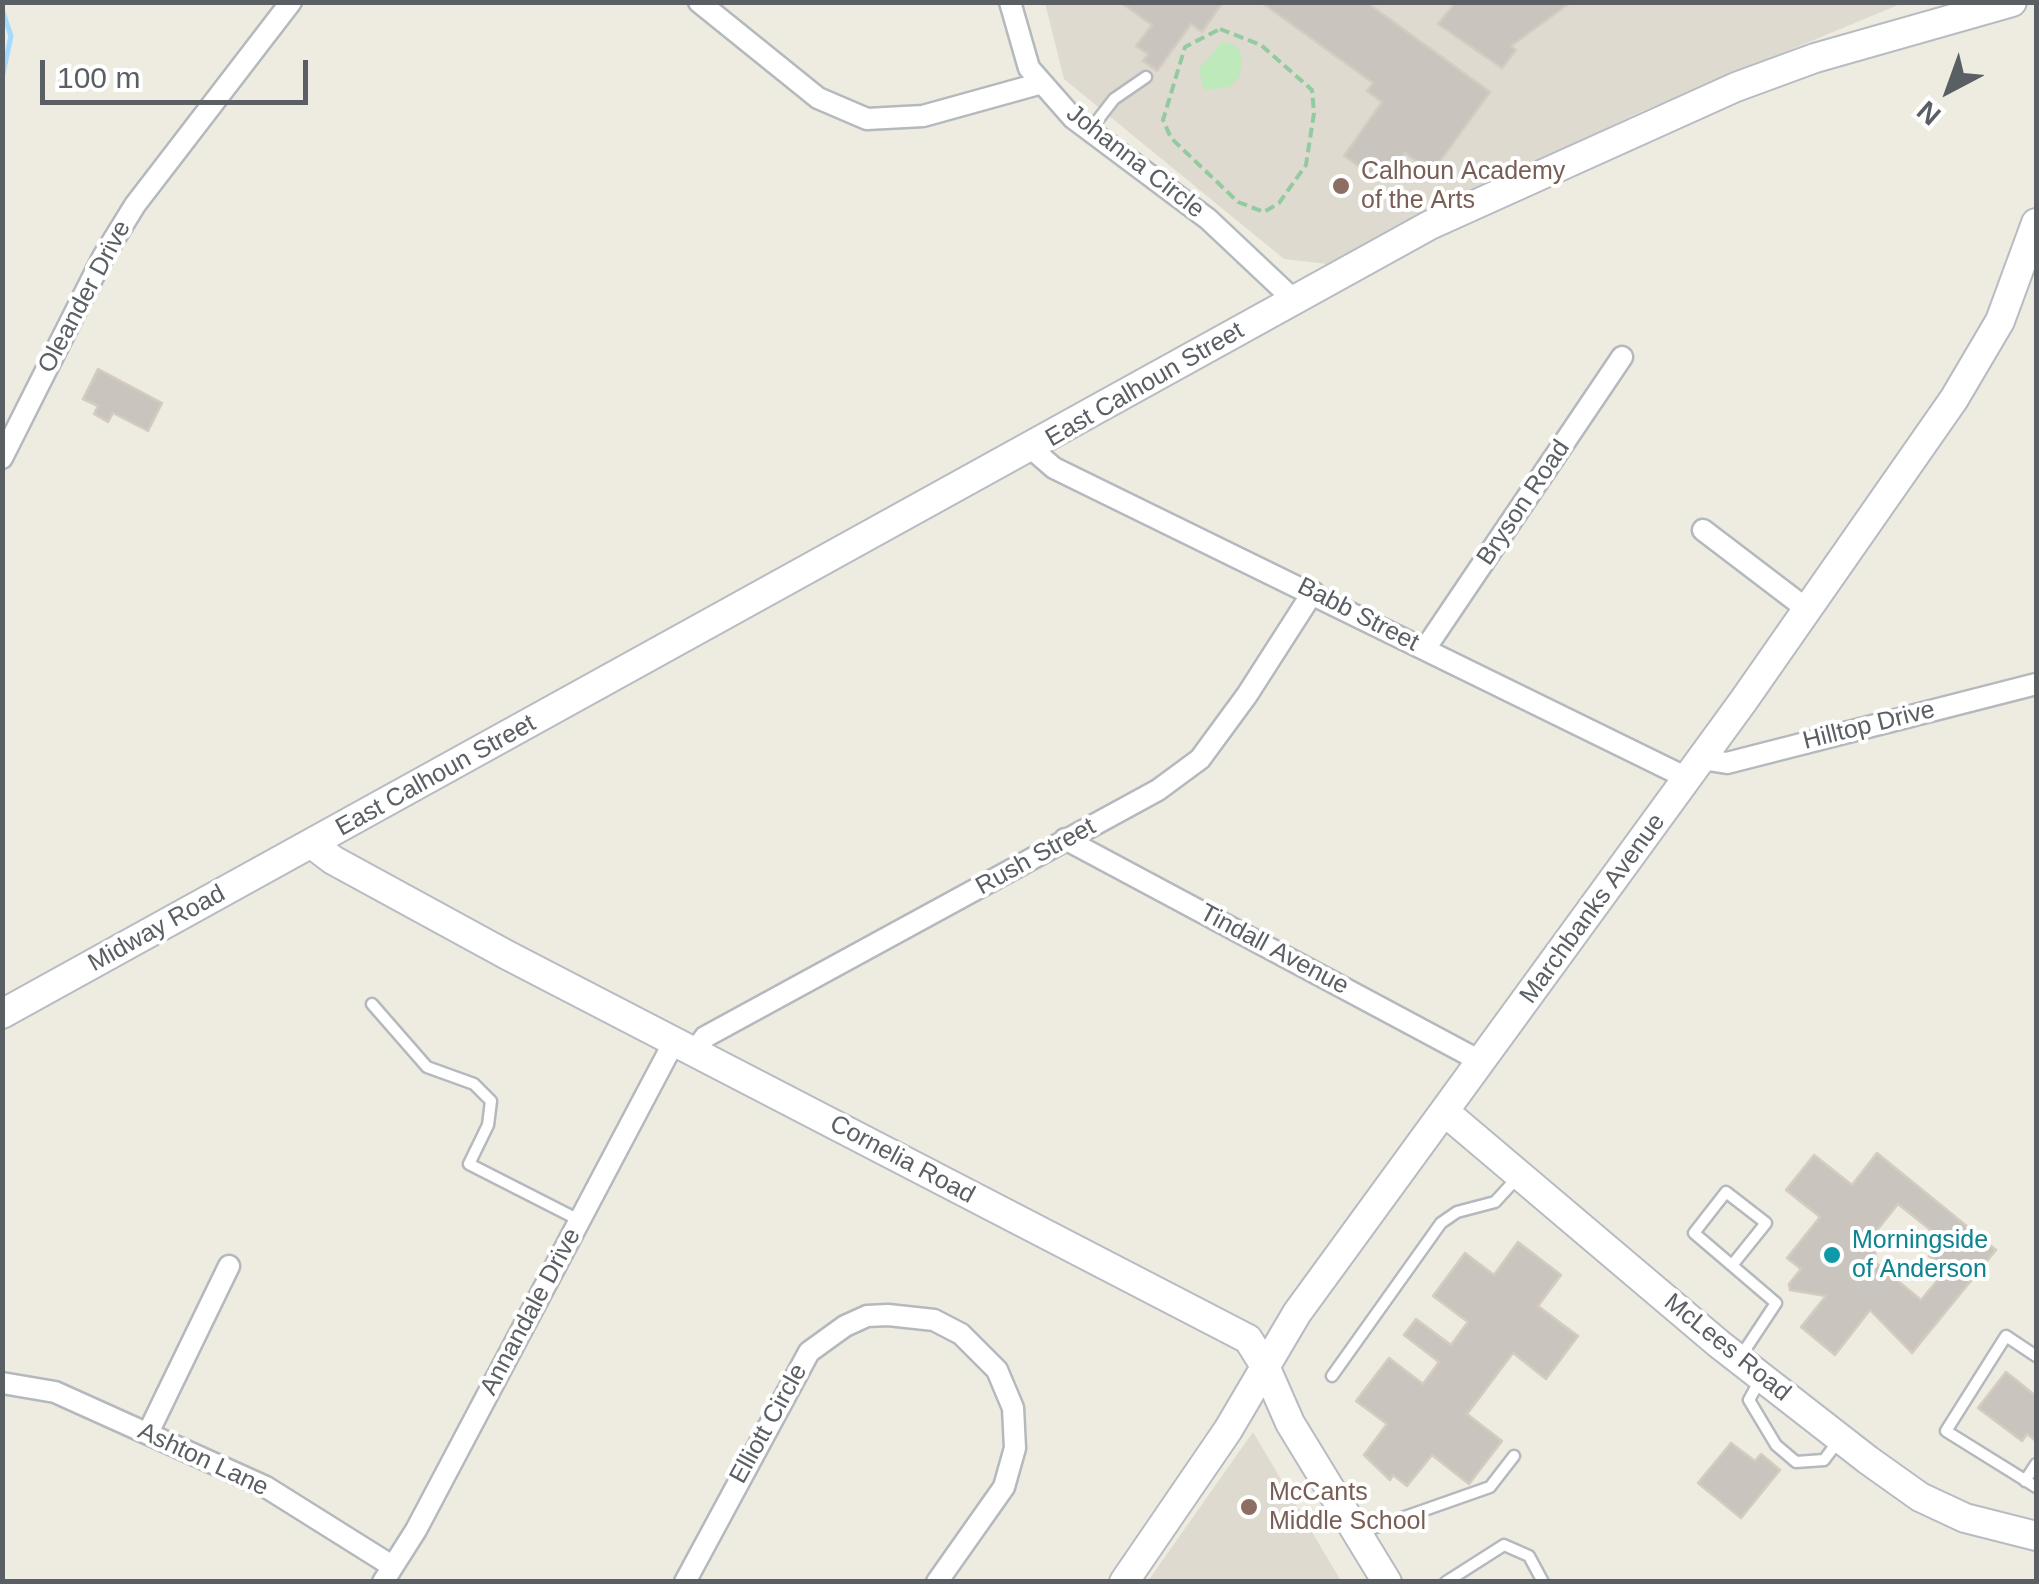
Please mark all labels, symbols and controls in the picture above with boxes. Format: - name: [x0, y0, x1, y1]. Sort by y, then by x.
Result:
- scale bar: [45, 40, 312, 102]
- north arrow: [1899, 40, 1999, 140]
- text: 100 m: [57, 61, 140, 94]
- text: N: [1911, 95, 1947, 131]
- street label: Johanna Circle: [1060, 99, 1210, 225]
- place label: Calhoun Academy of the Arts: [1361, 157, 1565, 216]
- marker: Calhoun Academy of the Arts: [1330, 175, 1352, 197]
- street label: Oleander Drive: [32, 216, 138, 378]
- street label: East Calhoun Street: [1041, 316, 1249, 454]
- street label: Bryson Road: [1471, 435, 1577, 571]
- street label: Babb Street: [1292, 572, 1424, 658]
- street label: Hilltop Drive: [1800, 695, 1938, 757]
- street label: East Calhoun Street: [331, 709, 541, 843]
- street label: Marchbanks Avenue: [1514, 808, 1672, 1010]
- street label: Rush Street: [971, 812, 1101, 902]
- street label: Midway Road: [83, 879, 231, 979]
- street label: Tindall Avenue: [1195, 898, 1353, 1002]
- street label: Cornelia Road: [824, 1109, 980, 1211]
- street label: Annandale Drive: [474, 1223, 588, 1401]
- place label: Morningside of Anderson: [1852, 1226, 1988, 1285]
- marker: Morningside of Anderson: [1821, 1244, 1843, 1266]
- street label: McLees Road: [1658, 1288, 1796, 1408]
- street label: Elliott Circle: [724, 1359, 814, 1489]
- street label: Ashton Lane: [133, 1417, 273, 1503]
- place label: McCants Middle School: [1269, 1478, 1426, 1537]
- marker: McCants Middle School: [1238, 1496, 1260, 1518]

